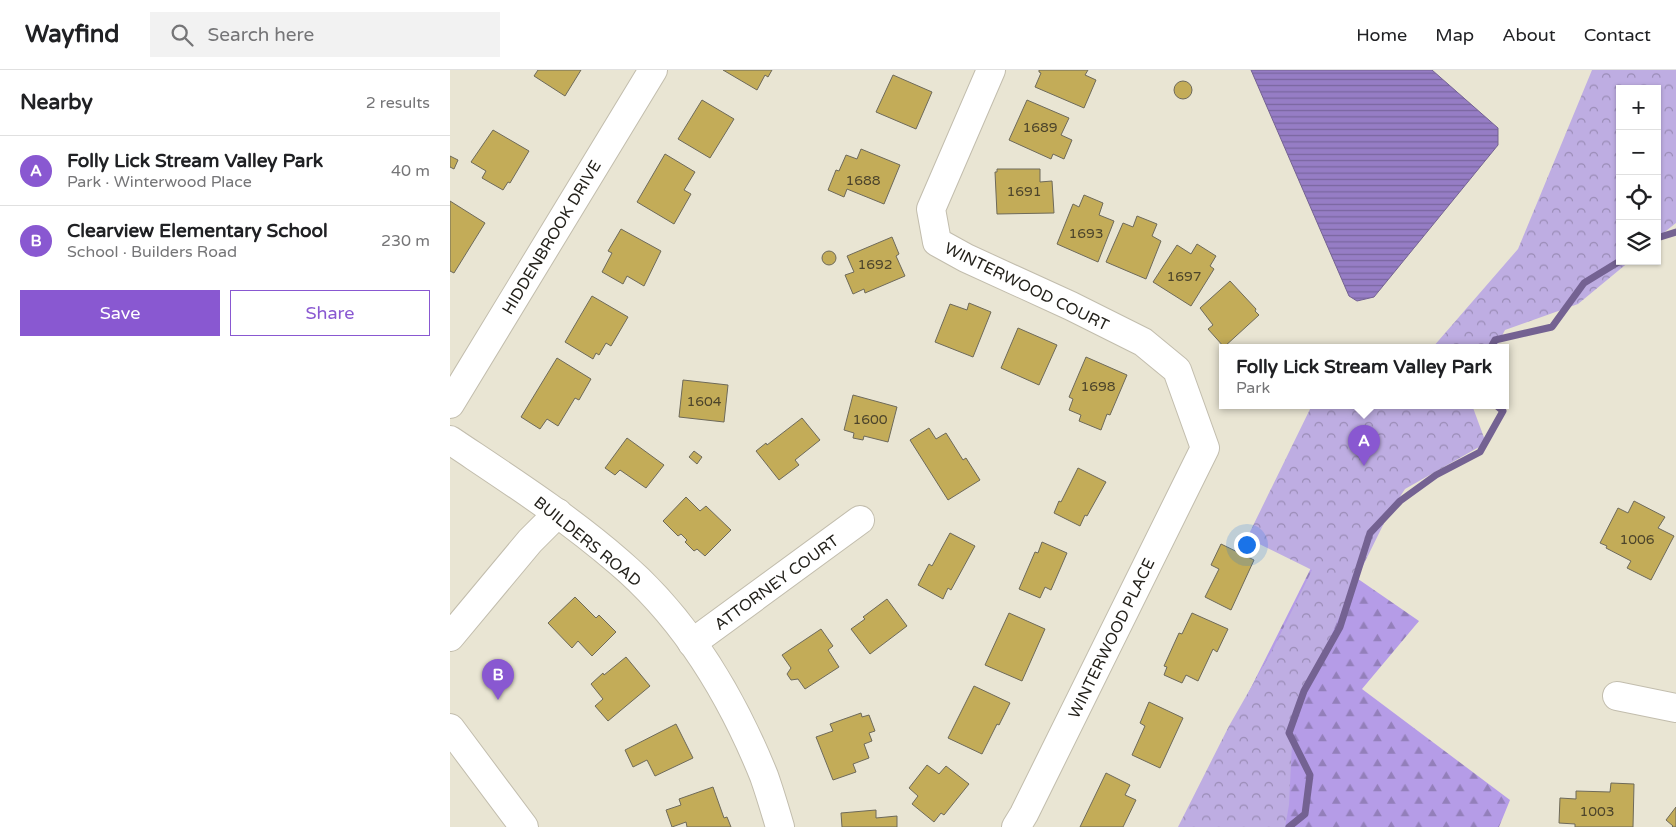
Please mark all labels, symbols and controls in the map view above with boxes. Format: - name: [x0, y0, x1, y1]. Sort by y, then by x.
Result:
- search box: [150, 12, 500, 57]
- text: Wayfind: [25, 20, 120, 49]
- icon: search: [168, 21, 196, 49]
- text: Search here: [208, 24, 314, 46]
- text: Home: [1356, 24, 1407, 46]
- text: Map: [1435, 24, 1474, 46]
- text: About: [1502, 24, 1556, 46]
- text: Contact: [1584, 24, 1651, 46]
- map controls: [1616, 85, 1661, 265]
- button: +: [1616, 85, 1661, 130]
- text: Nearby: [20, 90, 93, 115]
- text: 2 results: [366, 93, 430, 113]
- house number: 1689: [1022, 119, 1058, 136]
- button: −: [1616, 130, 1661, 175]
- text: Folly Lick Stream Valley Park: [67, 150, 323, 172]
- street label: HIDDENBROOK DRIVE: [498, 157, 606, 318]
- text: A: [30, 161, 42, 181]
- text: 40 m: [391, 161, 430, 181]
- text: Park · Winterwood Place: [67, 172, 252, 192]
- house number: 1688: [845, 172, 881, 189]
- button: locate: [1616, 175, 1661, 220]
- house number: 1691: [1006, 183, 1042, 200]
- text: Clearview Elementary School: [67, 220, 328, 242]
- button: layers: [1616, 220, 1661, 265]
- house number: 1693: [1068, 225, 1104, 242]
- text: B: [30, 231, 42, 251]
- text: 230 m: [381, 231, 430, 251]
- street label: WINTERWOOD COURT: [941, 238, 1112, 336]
- text: School · Builders Road: [67, 242, 237, 262]
- house number: 1692: [857, 256, 893, 273]
- house number: 1697: [1166, 268, 1202, 285]
- button: Save: [20, 290, 220, 336]
- button: Share: [230, 290, 430, 336]
- popup: [1219, 344, 1509, 409]
- text: Folly Lick Stream Valley Park: [1236, 356, 1492, 378]
- house number: 1698: [1080, 378, 1116, 395]
- text: Park: [1236, 378, 1270, 398]
- house number: 1604: [686, 393, 722, 410]
- house number: 1600: [852, 411, 888, 428]
- pin: A: [1348, 425, 1380, 466]
- street label: BUILDERS ROAD: [530, 492, 645, 591]
- street label: ATTORNEY COURT: [710, 531, 843, 635]
- house number: 1006: [1619, 531, 1655, 548]
- your location: [1234, 532, 1260, 558]
- street label: WINTERWOOD PLACE: [1064, 555, 1159, 722]
- pin: B: [482, 659, 514, 700]
- house number: 1003: [1579, 803, 1615, 820]

